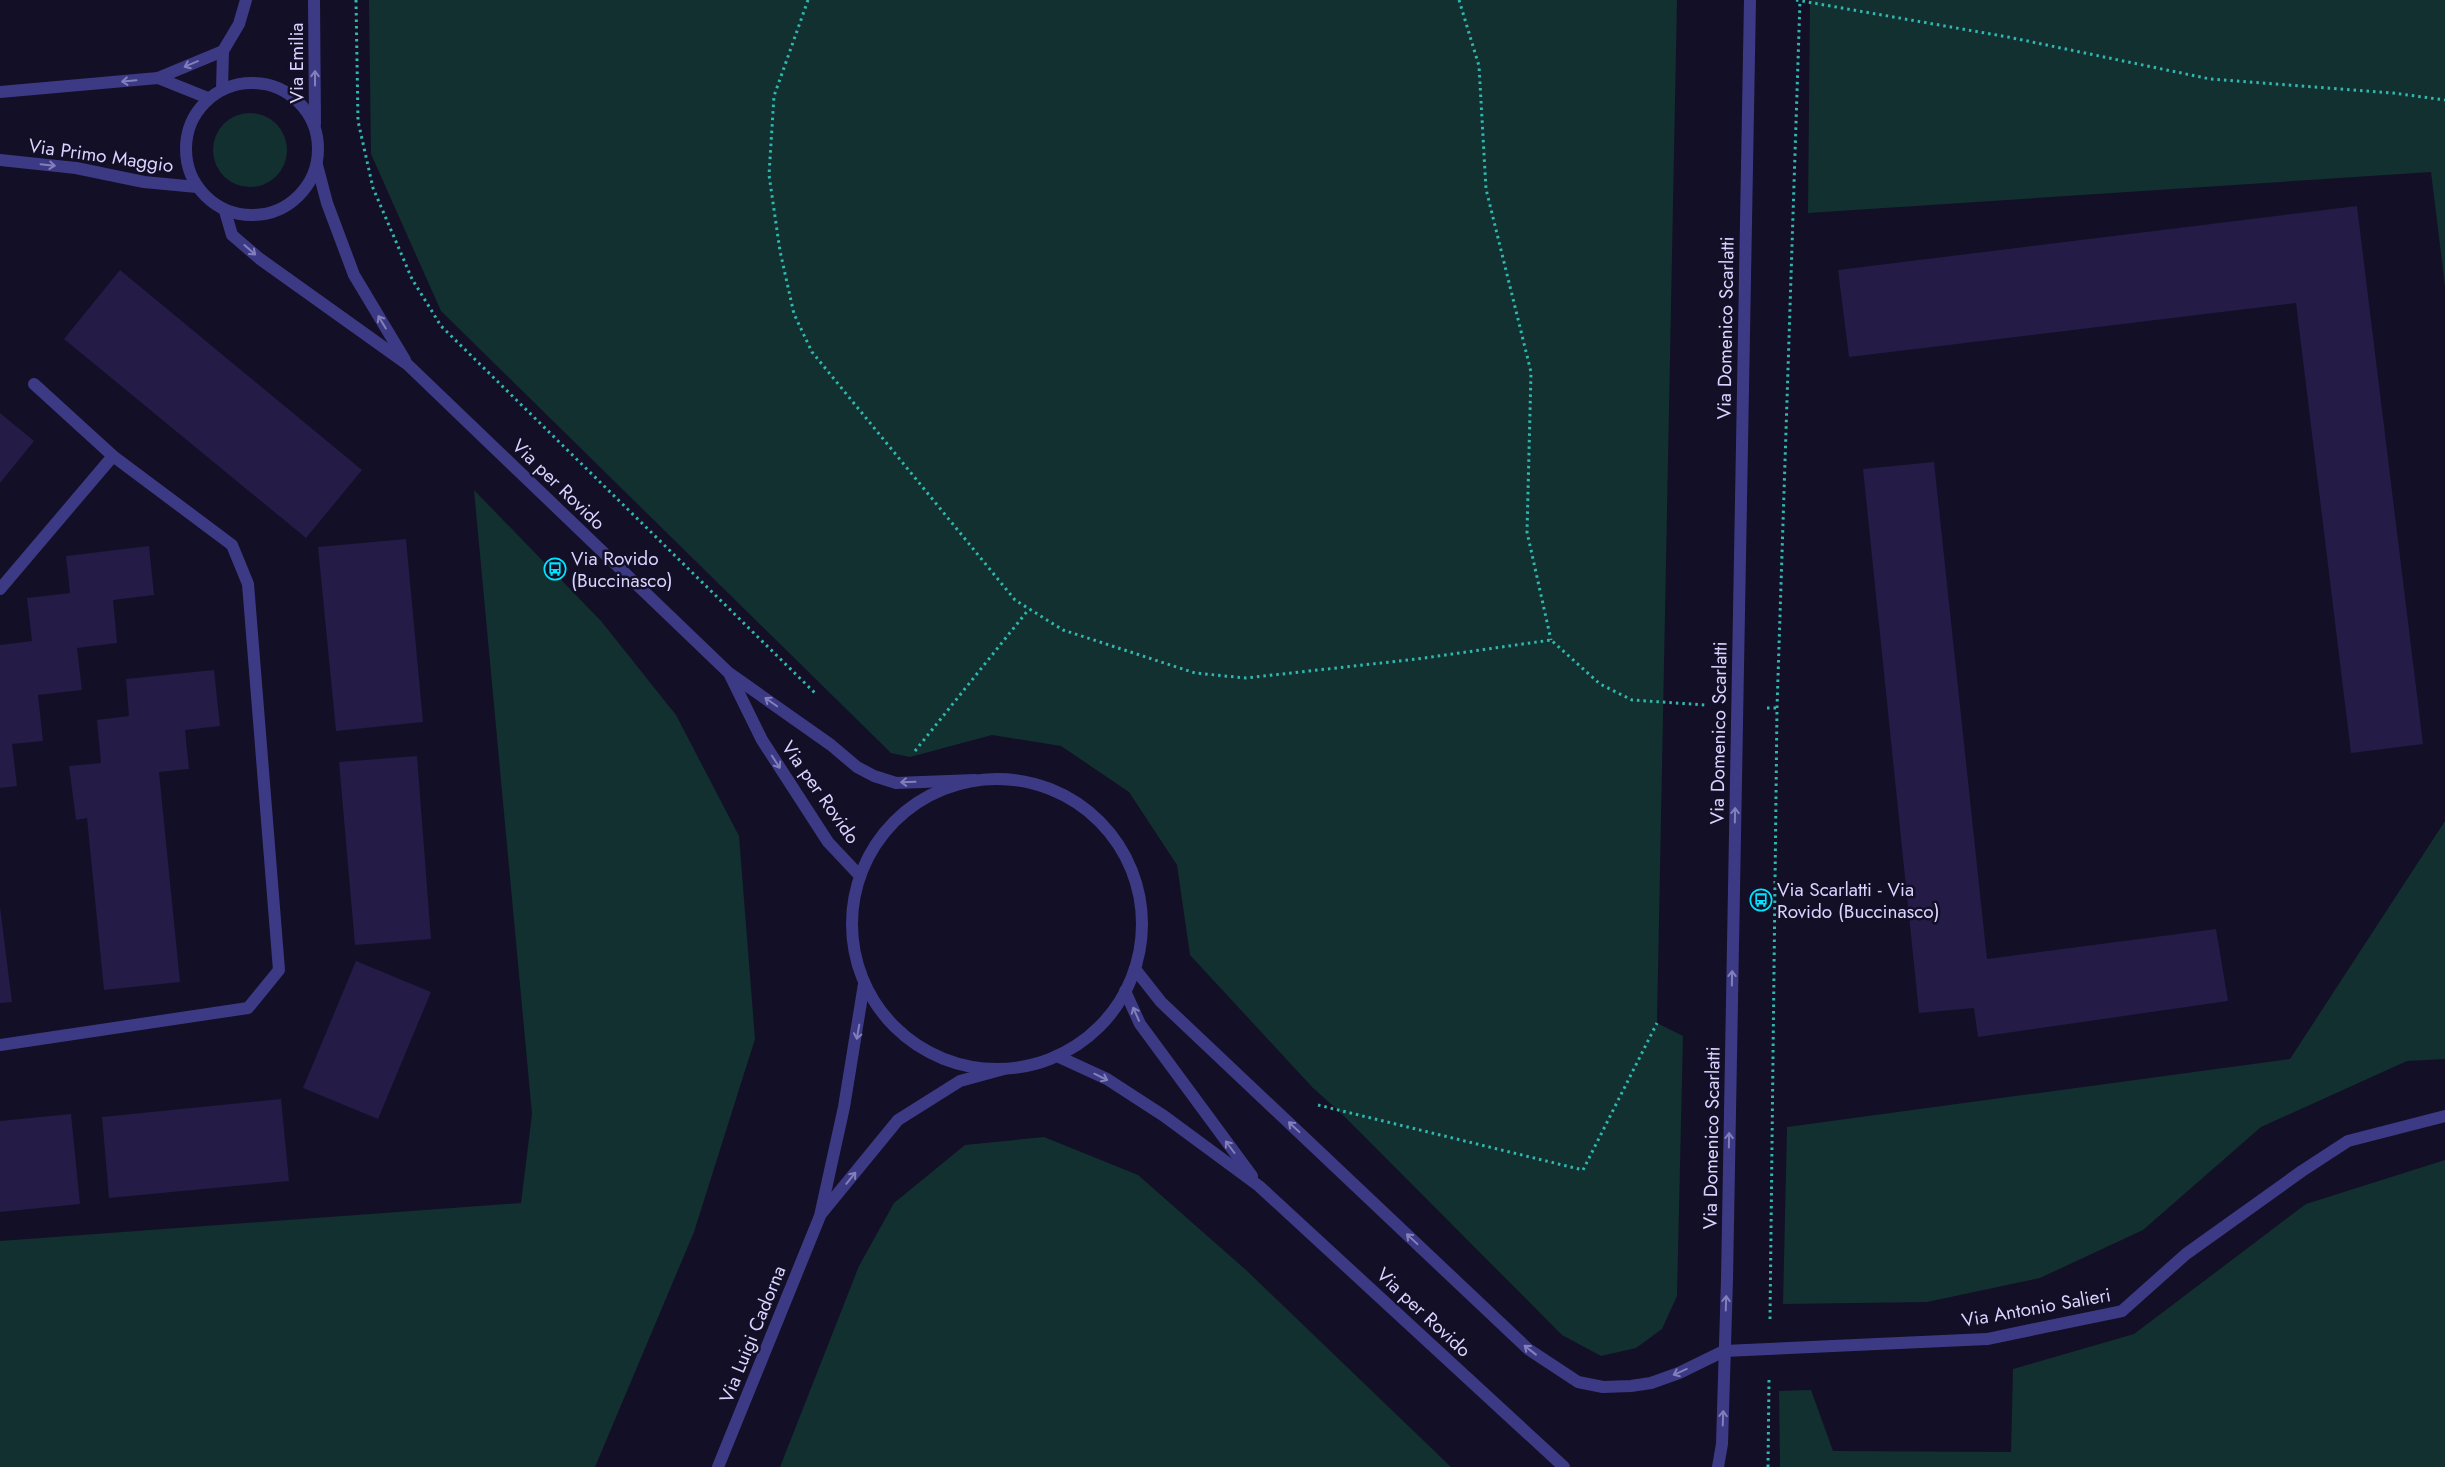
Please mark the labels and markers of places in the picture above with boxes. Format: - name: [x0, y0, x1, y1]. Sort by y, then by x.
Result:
- place label: Via Rovido (Buccinasco): [571, 545, 673, 594]
- bus stop icon: Via Rovido (Buccinasco): [543, 557, 567, 581]
- place label: Via Scarlatti - Via Rovido (Buccinasco): [1777, 876, 1940, 925]
- bus stop icon: Via Scarlatti - Via Rovido (Buccinasco): [1749, 888, 1773, 912]

